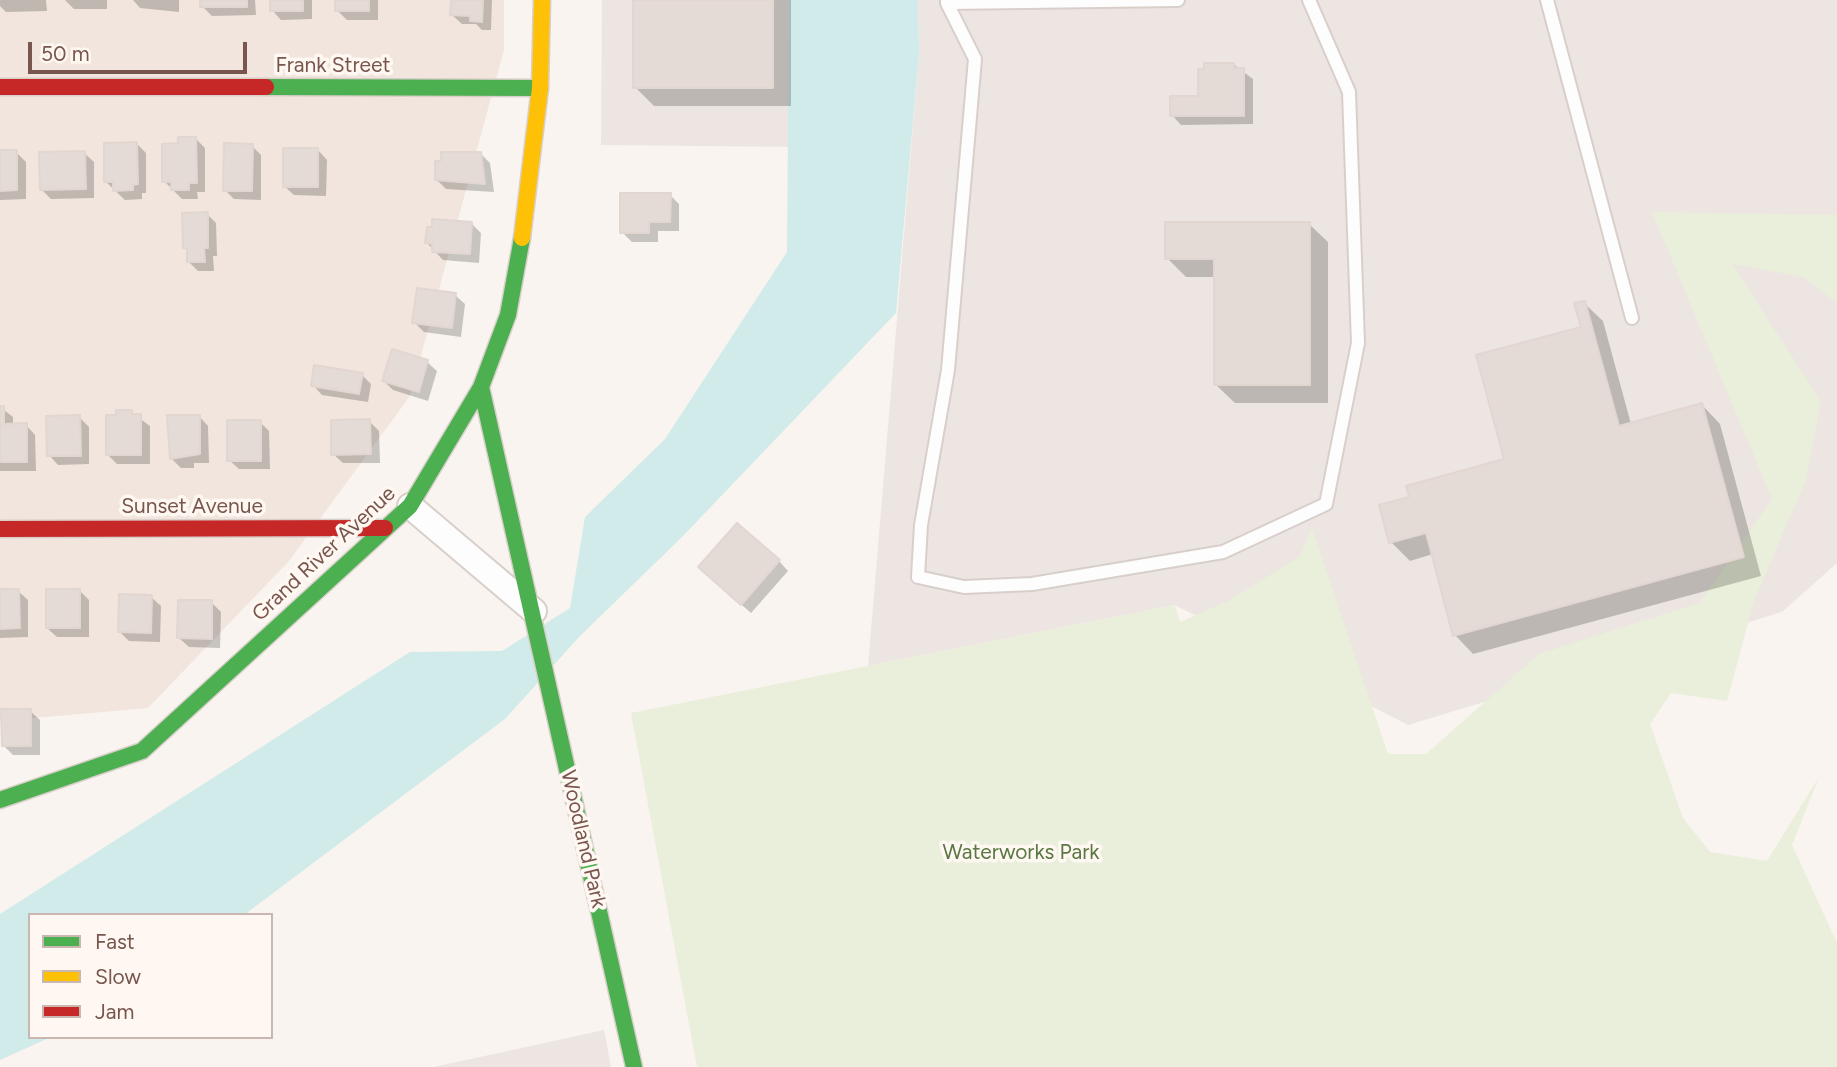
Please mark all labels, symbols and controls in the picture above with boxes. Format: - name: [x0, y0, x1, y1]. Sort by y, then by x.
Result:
- scale bar: [32, 28, 250, 72]
- text: 50 m: [41, 41, 90, 66]
- street label: Frank Street: [276, 53, 390, 79]
- street label: Grand River Avenue: [247, 481, 401, 627]
- street label: Sunset Avenue: [121, 494, 263, 520]
- street label: Woodland Park: [555, 768, 611, 910]
- park label: Waterworks Park: [942, 840, 1100, 866]
- legend: [28, 913, 273, 1039]
- text: Fast: [95, 929, 135, 954]
- text: Slow: [95, 964, 141, 989]
- text: Jam: [95, 999, 134, 1024]

